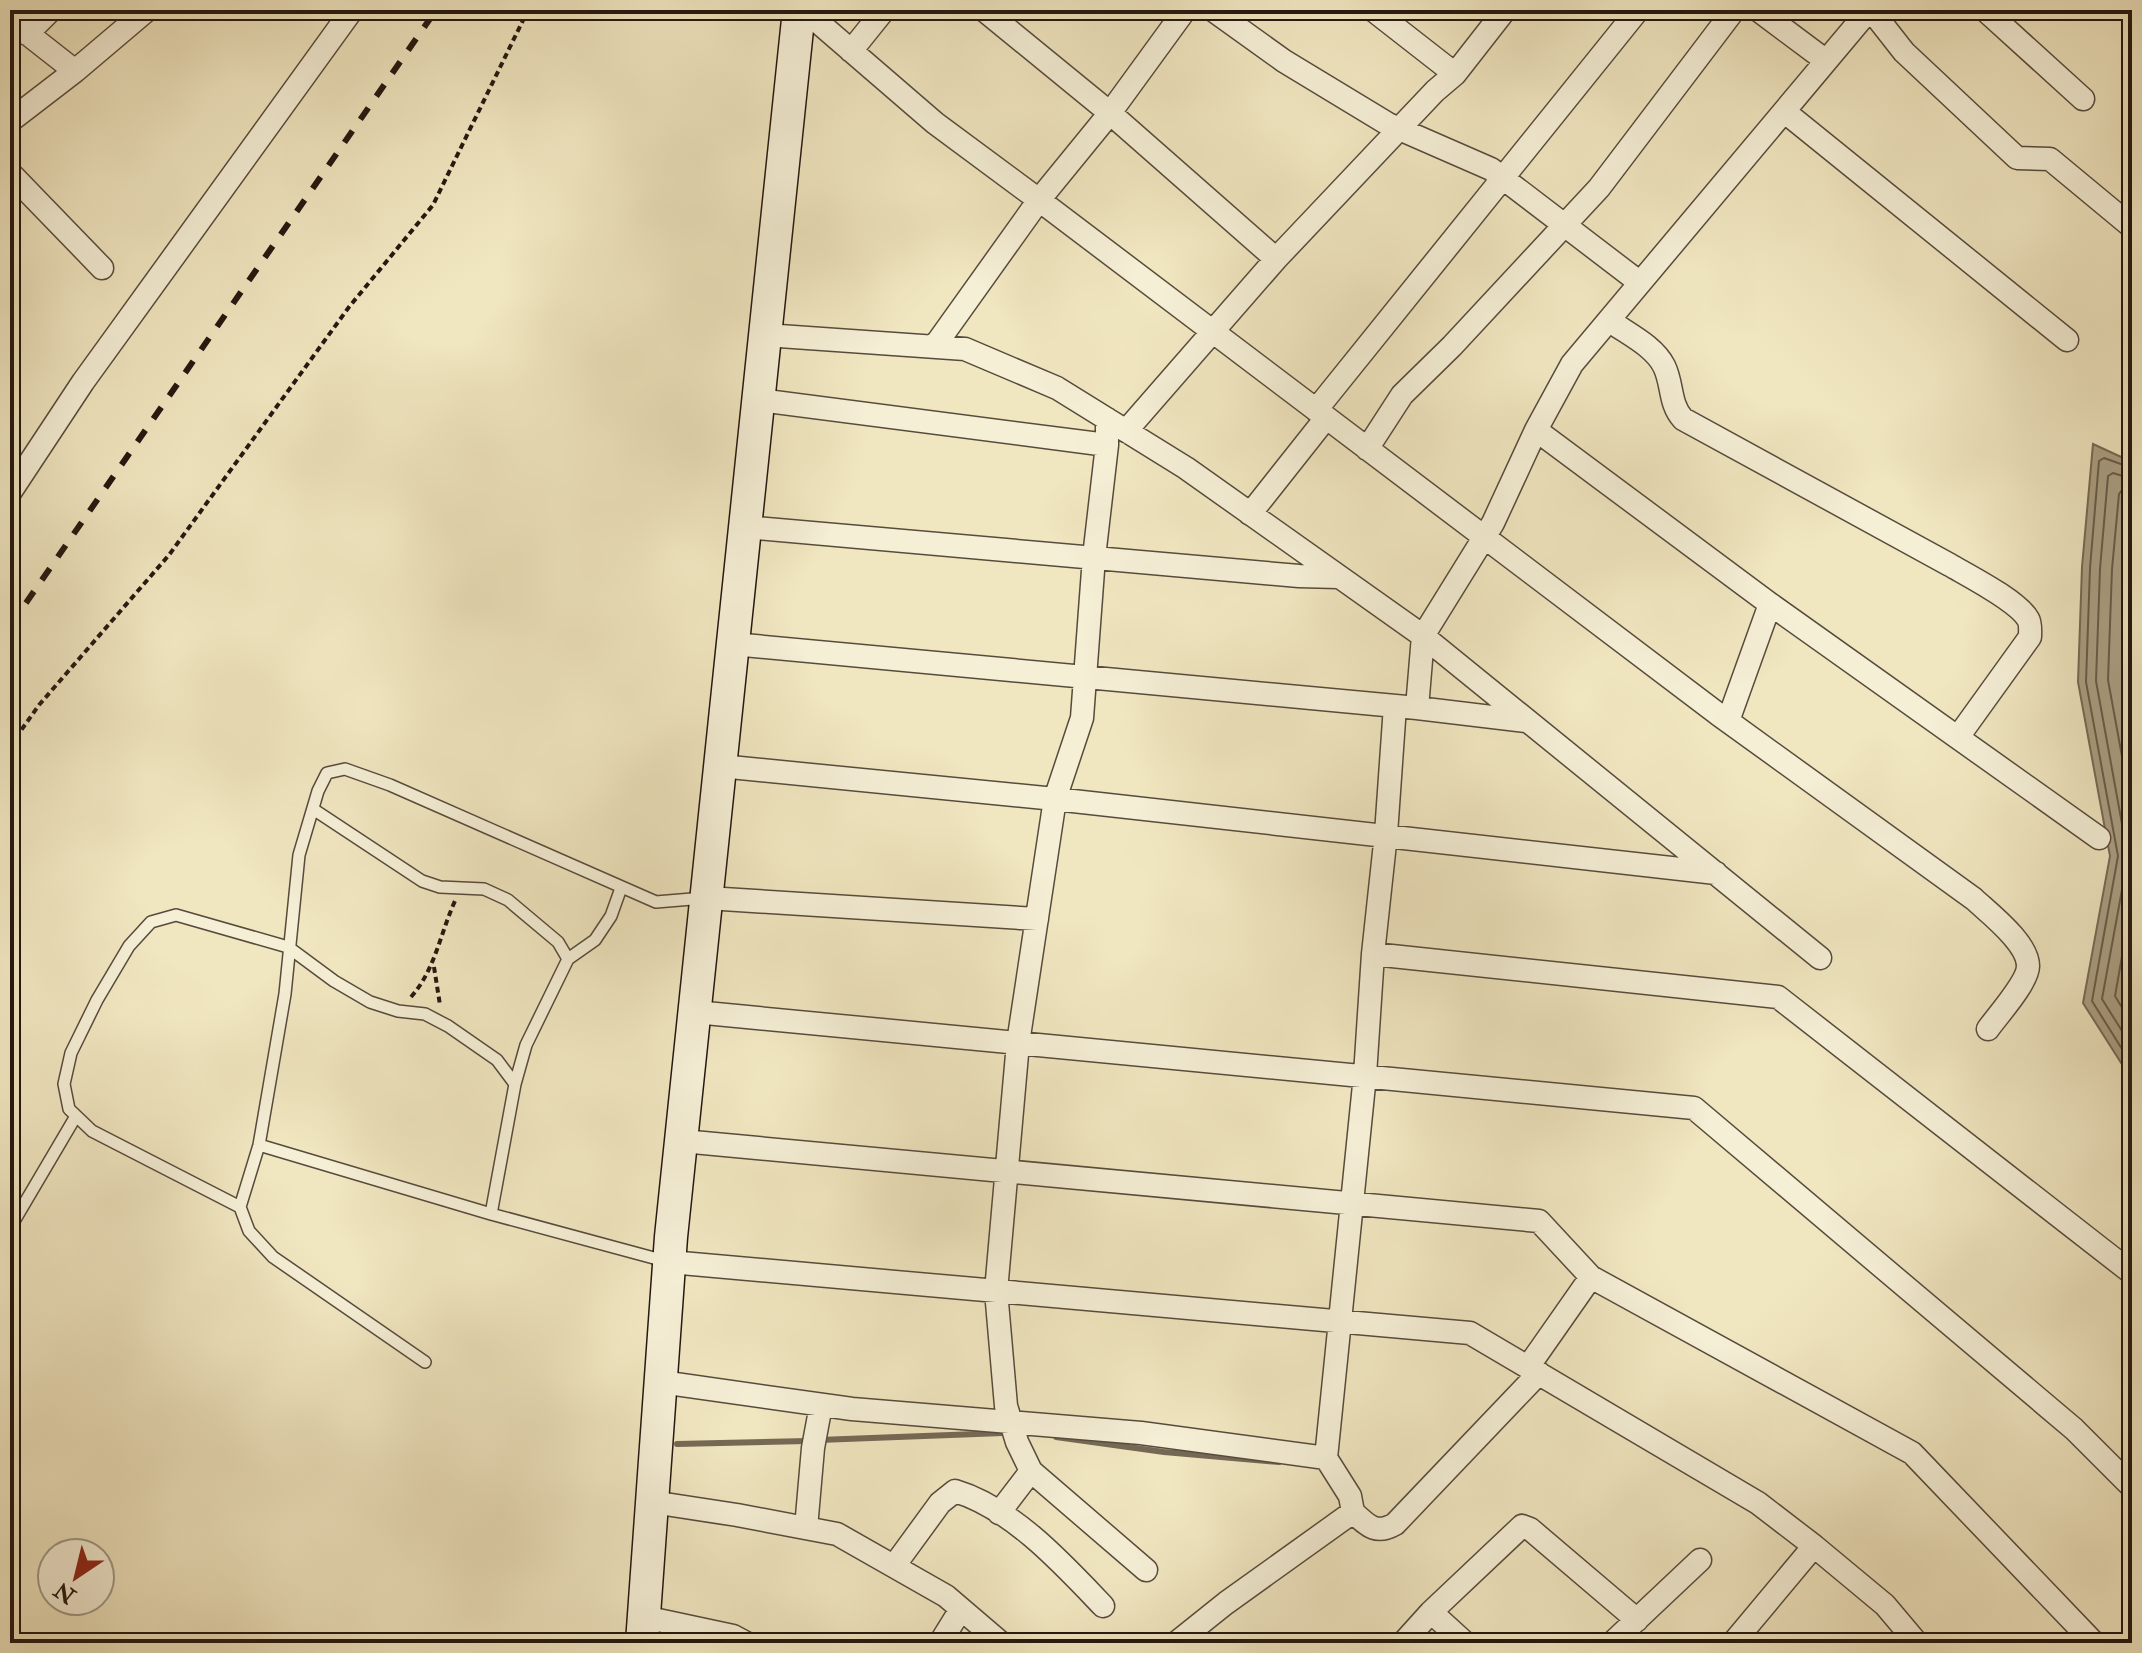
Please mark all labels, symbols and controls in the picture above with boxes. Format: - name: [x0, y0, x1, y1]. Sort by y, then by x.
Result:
- north arrow: [36, 1537, 116, 1617]
- text: N: [49, 1575, 82, 1610]

